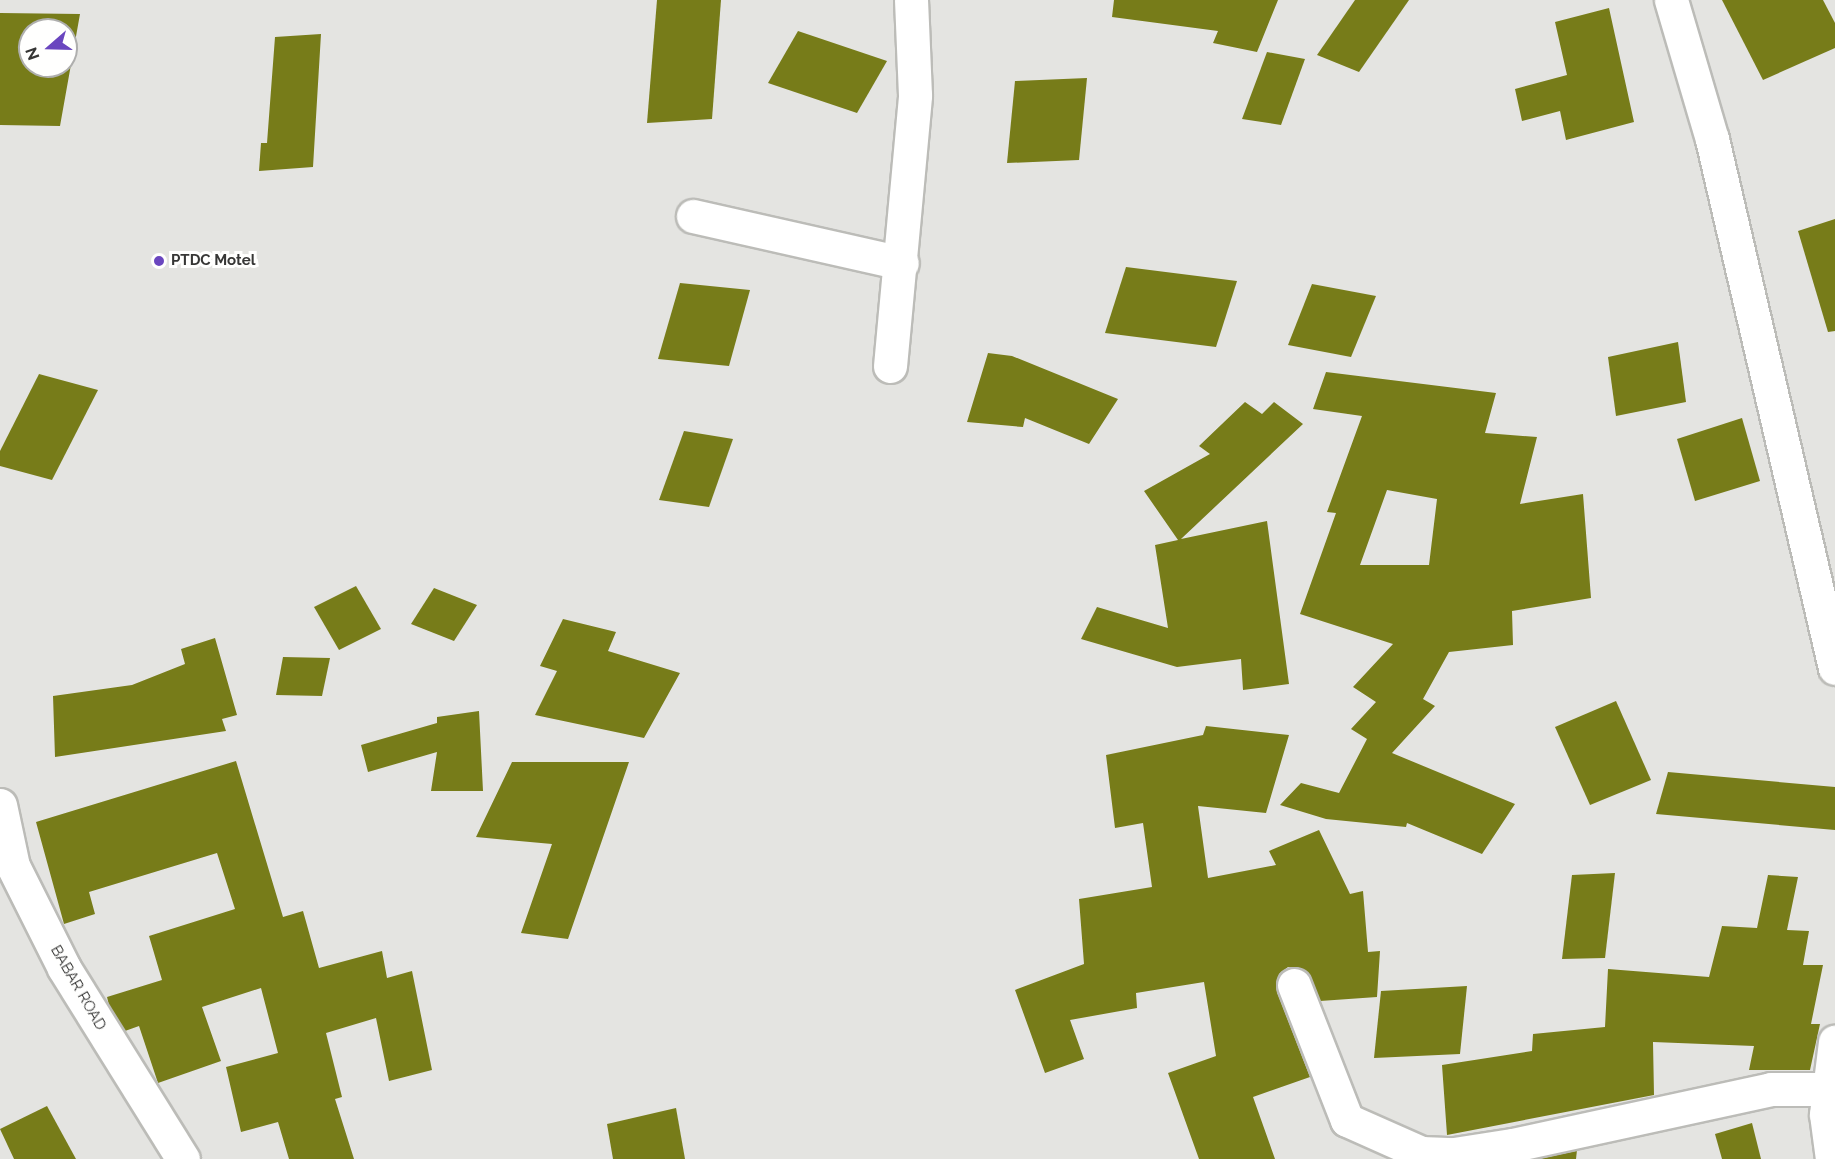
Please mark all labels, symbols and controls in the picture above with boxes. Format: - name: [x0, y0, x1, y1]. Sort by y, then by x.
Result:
- north arrow: [18, 18, 78, 78]
- text: N: [21, 45, 44, 63]
- place label: PTDC Motel: [171, 252, 255, 270]
- marker: PTDC Motel: [152, 254, 166, 268]
- street label: BABAR ROAD: [46, 942, 110, 1034]

